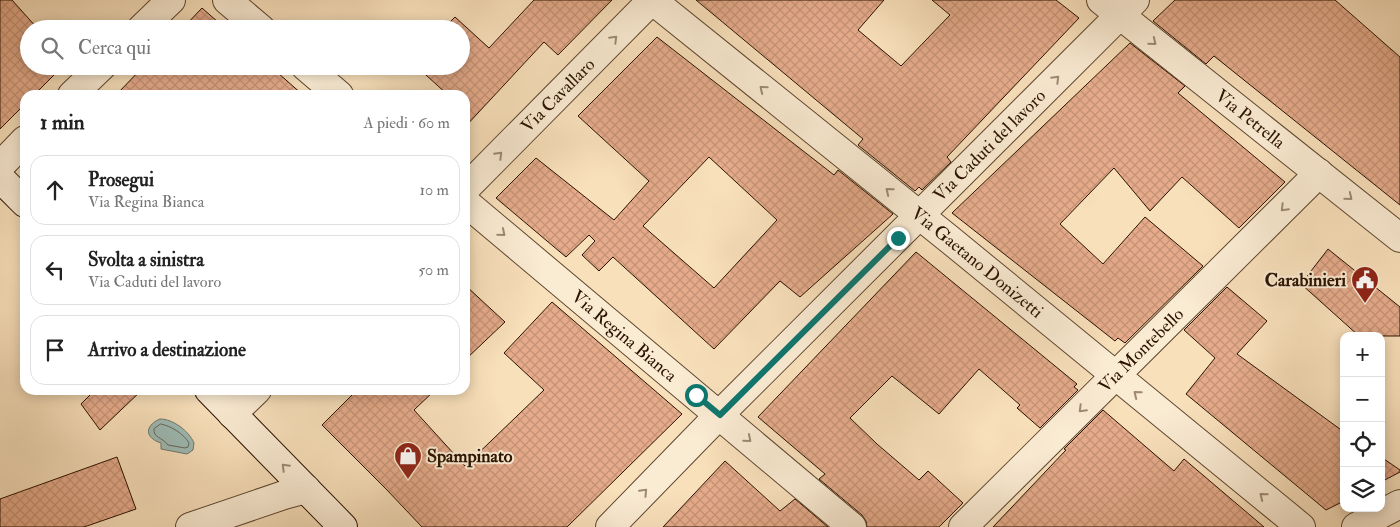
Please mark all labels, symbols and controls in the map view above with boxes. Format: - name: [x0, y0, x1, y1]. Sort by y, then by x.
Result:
- search box: [20, 20, 470, 75]
- icon: search: [38, 34, 66, 62]
- text: Cerca qui: [78, 36, 151, 60]
- one-way arrow: [608, 36, 617, 45]
- one-way arrow: [1147, 36, 1156, 44]
- street label: Via Cavallaro: [516, 53, 600, 137]
- one-way arrow: [1050, 76, 1059, 85]
- street label: Via Caduti del lavoro: [928, 84, 1051, 207]
- street label: Via Petrella: [1211, 84, 1291, 154]
- one-way arrow: [760, 86, 769, 94]
- text: 1 min: [40, 109, 85, 136]
- text: A piedi · 60 m: [364, 113, 450, 133]
- one-way arrow: [494, 151, 503, 160]
- text: Prosegui: [88, 168, 154, 192]
- icon: ahead: [41, 176, 69, 204]
- text: 10 m: [419, 180, 449, 200]
- one-way arrow: [886, 187, 895, 196]
- text: Via Regina Bianca: [88, 192, 204, 212]
- one-way arrow: [1343, 192, 1352, 201]
- street label: Via Gaetano Donizetti: [907, 202, 1048, 323]
- one-way arrow: [1281, 202, 1290, 211]
- one-way arrow: [497, 227, 506, 236]
- route end: [887, 227, 910, 250]
- text: Svolta a sinistra: [88, 248, 204, 272]
- icon: left: [41, 256, 69, 284]
- text: 50 m: [418, 260, 449, 280]
- public building icon: Carabinieri: [1350, 265, 1380, 304]
- place label: Carabinieri: [1265, 269, 1346, 292]
- text: Via Caduti del lavoro: [88, 272, 221, 292]
- street label: Via Regina Bianca: [567, 285, 682, 387]
- street label: Via Montebello: [1093, 302, 1189, 397]
- map controls: [1340, 332, 1385, 512]
- button: +: [1340, 332, 1385, 377]
- icon: arrive: [41, 336, 69, 364]
- text: Arrivo a destinazione: [88, 338, 246, 362]
- button: −: [1340, 377, 1385, 422]
- route start: [685, 384, 708, 407]
- one-way arrow: [1134, 391, 1143, 399]
- one-way arrow: [1079, 403, 1088, 412]
- button: locate: [1340, 422, 1385, 467]
- one-way arrow: [742, 433, 751, 442]
- shop icon: Spampinato: [393, 441, 423, 480]
- place label: Spampinato: [427, 445, 513, 468]
- one-way arrow: [281, 464, 290, 473]
- button: layers: [1340, 467, 1385, 512]
- one-way arrow: [639, 489, 648, 498]
- one-way arrow: [1260, 494, 1269, 502]

